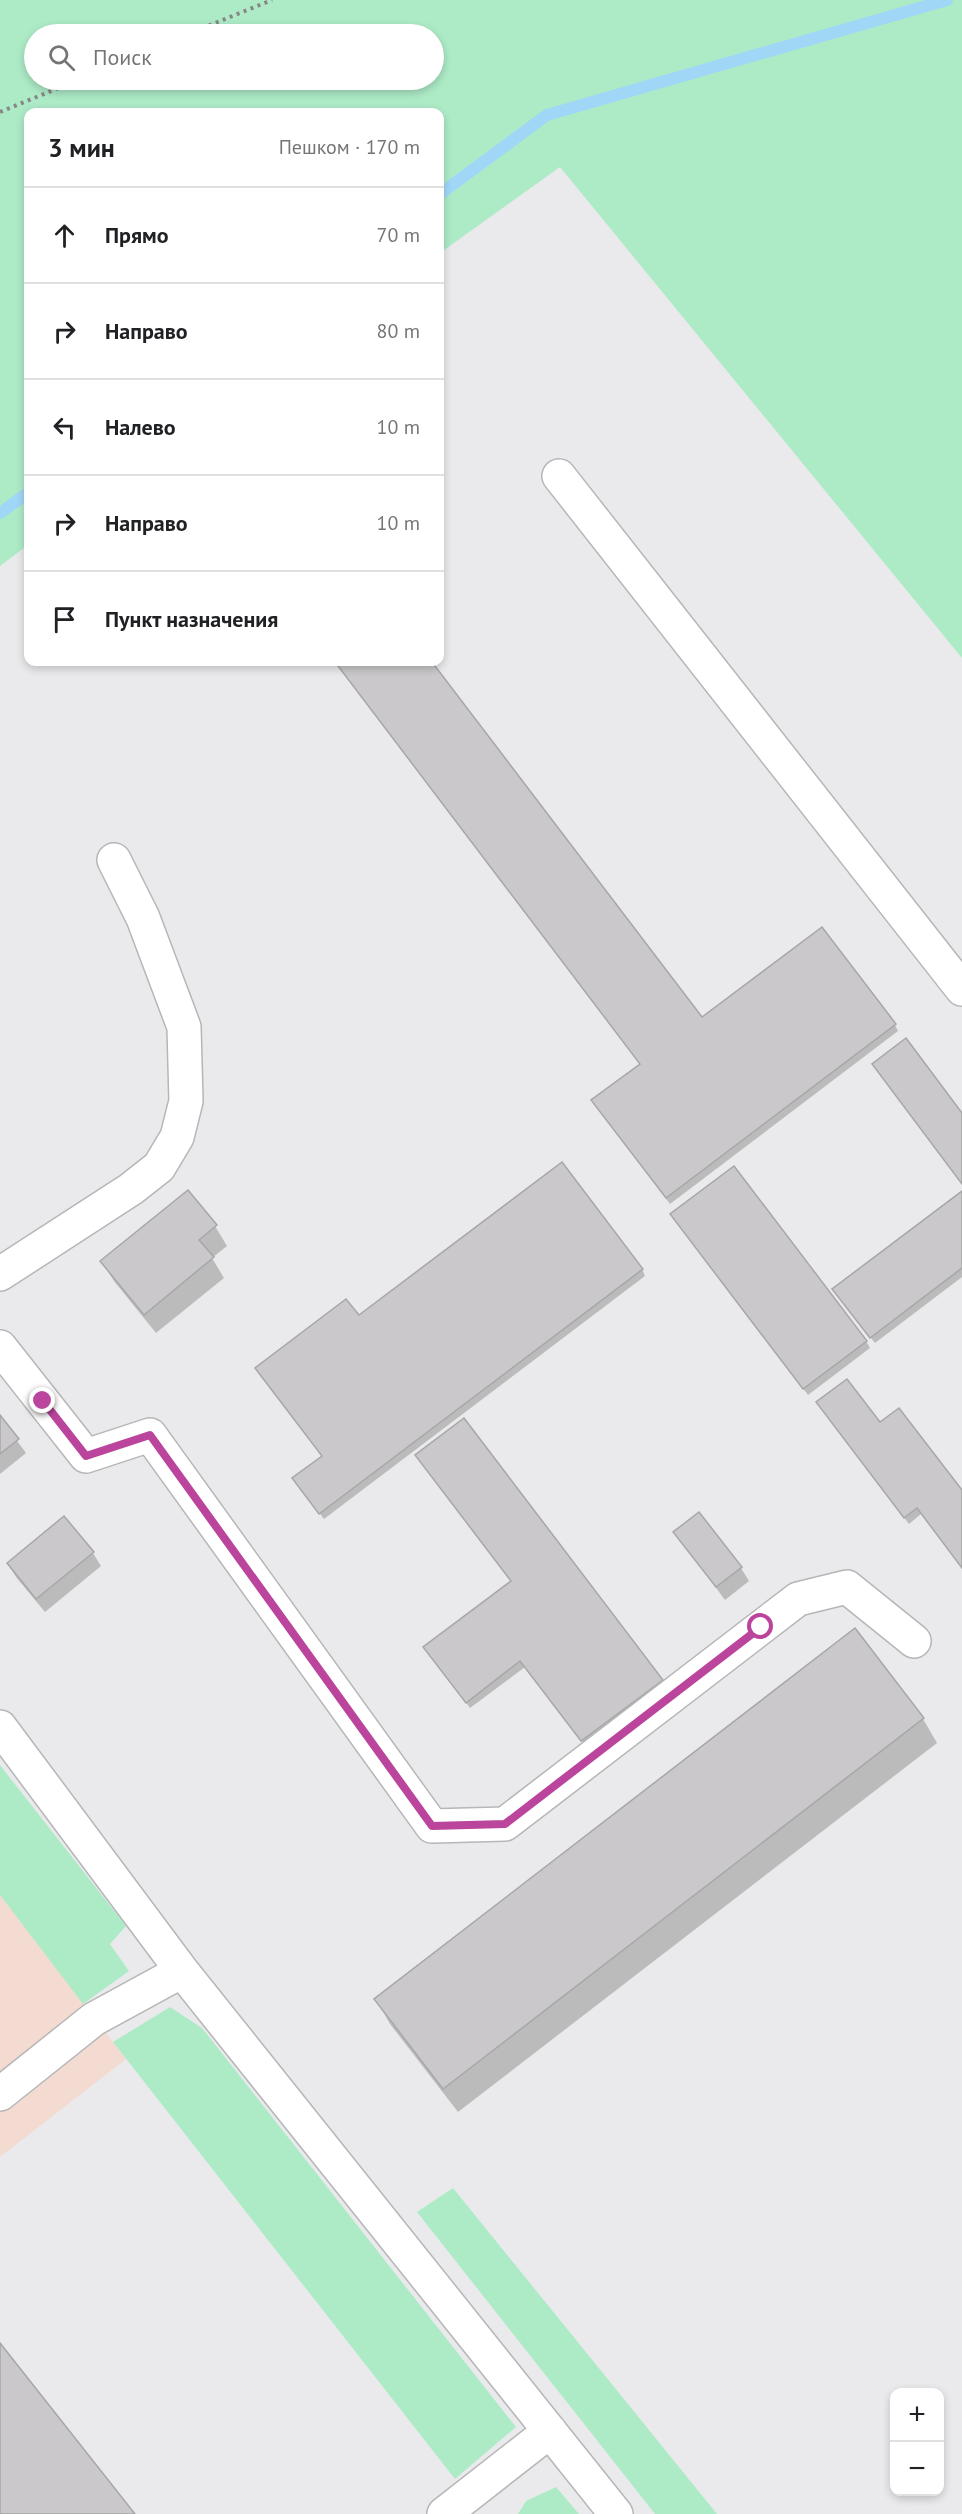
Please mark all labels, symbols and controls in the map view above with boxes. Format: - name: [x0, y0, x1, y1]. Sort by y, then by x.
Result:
- search box: [24, 24, 444, 90]
- icon: search: [45, 41, 78, 74]
- text: Поиск: [93, 43, 152, 71]
- text: 3 мин: [48, 131, 115, 164]
- text: Пешком · 170 m: [279, 134, 420, 160]
- icon: ahead: [48, 219, 81, 252]
- text: Прямо: [105, 221, 168, 249]
- text: 70 m: [377, 222, 420, 248]
- icon: right: [48, 315, 81, 348]
- text: Направо: [105, 317, 188, 345]
- text: 80 m: [377, 318, 420, 344]
- icon: left: [48, 411, 81, 444]
- text: Налево: [105, 413, 176, 441]
- text: 10 m: [377, 414, 420, 440]
- icon: right: [48, 507, 81, 540]
- text: Направо: [105, 509, 188, 537]
- text: 10 m: [377, 510, 420, 536]
- icon: arrive: [48, 603, 81, 636]
- text: Пункт назначения: [105, 605, 278, 633]
- route end: [29, 1387, 55, 1413]
- route start: [747, 1613, 773, 1639]
- map controls: [890, 2388, 944, 2496]
- button: +: [890, 2388, 944, 2442]
- button: −: [890, 2442, 944, 2496]

